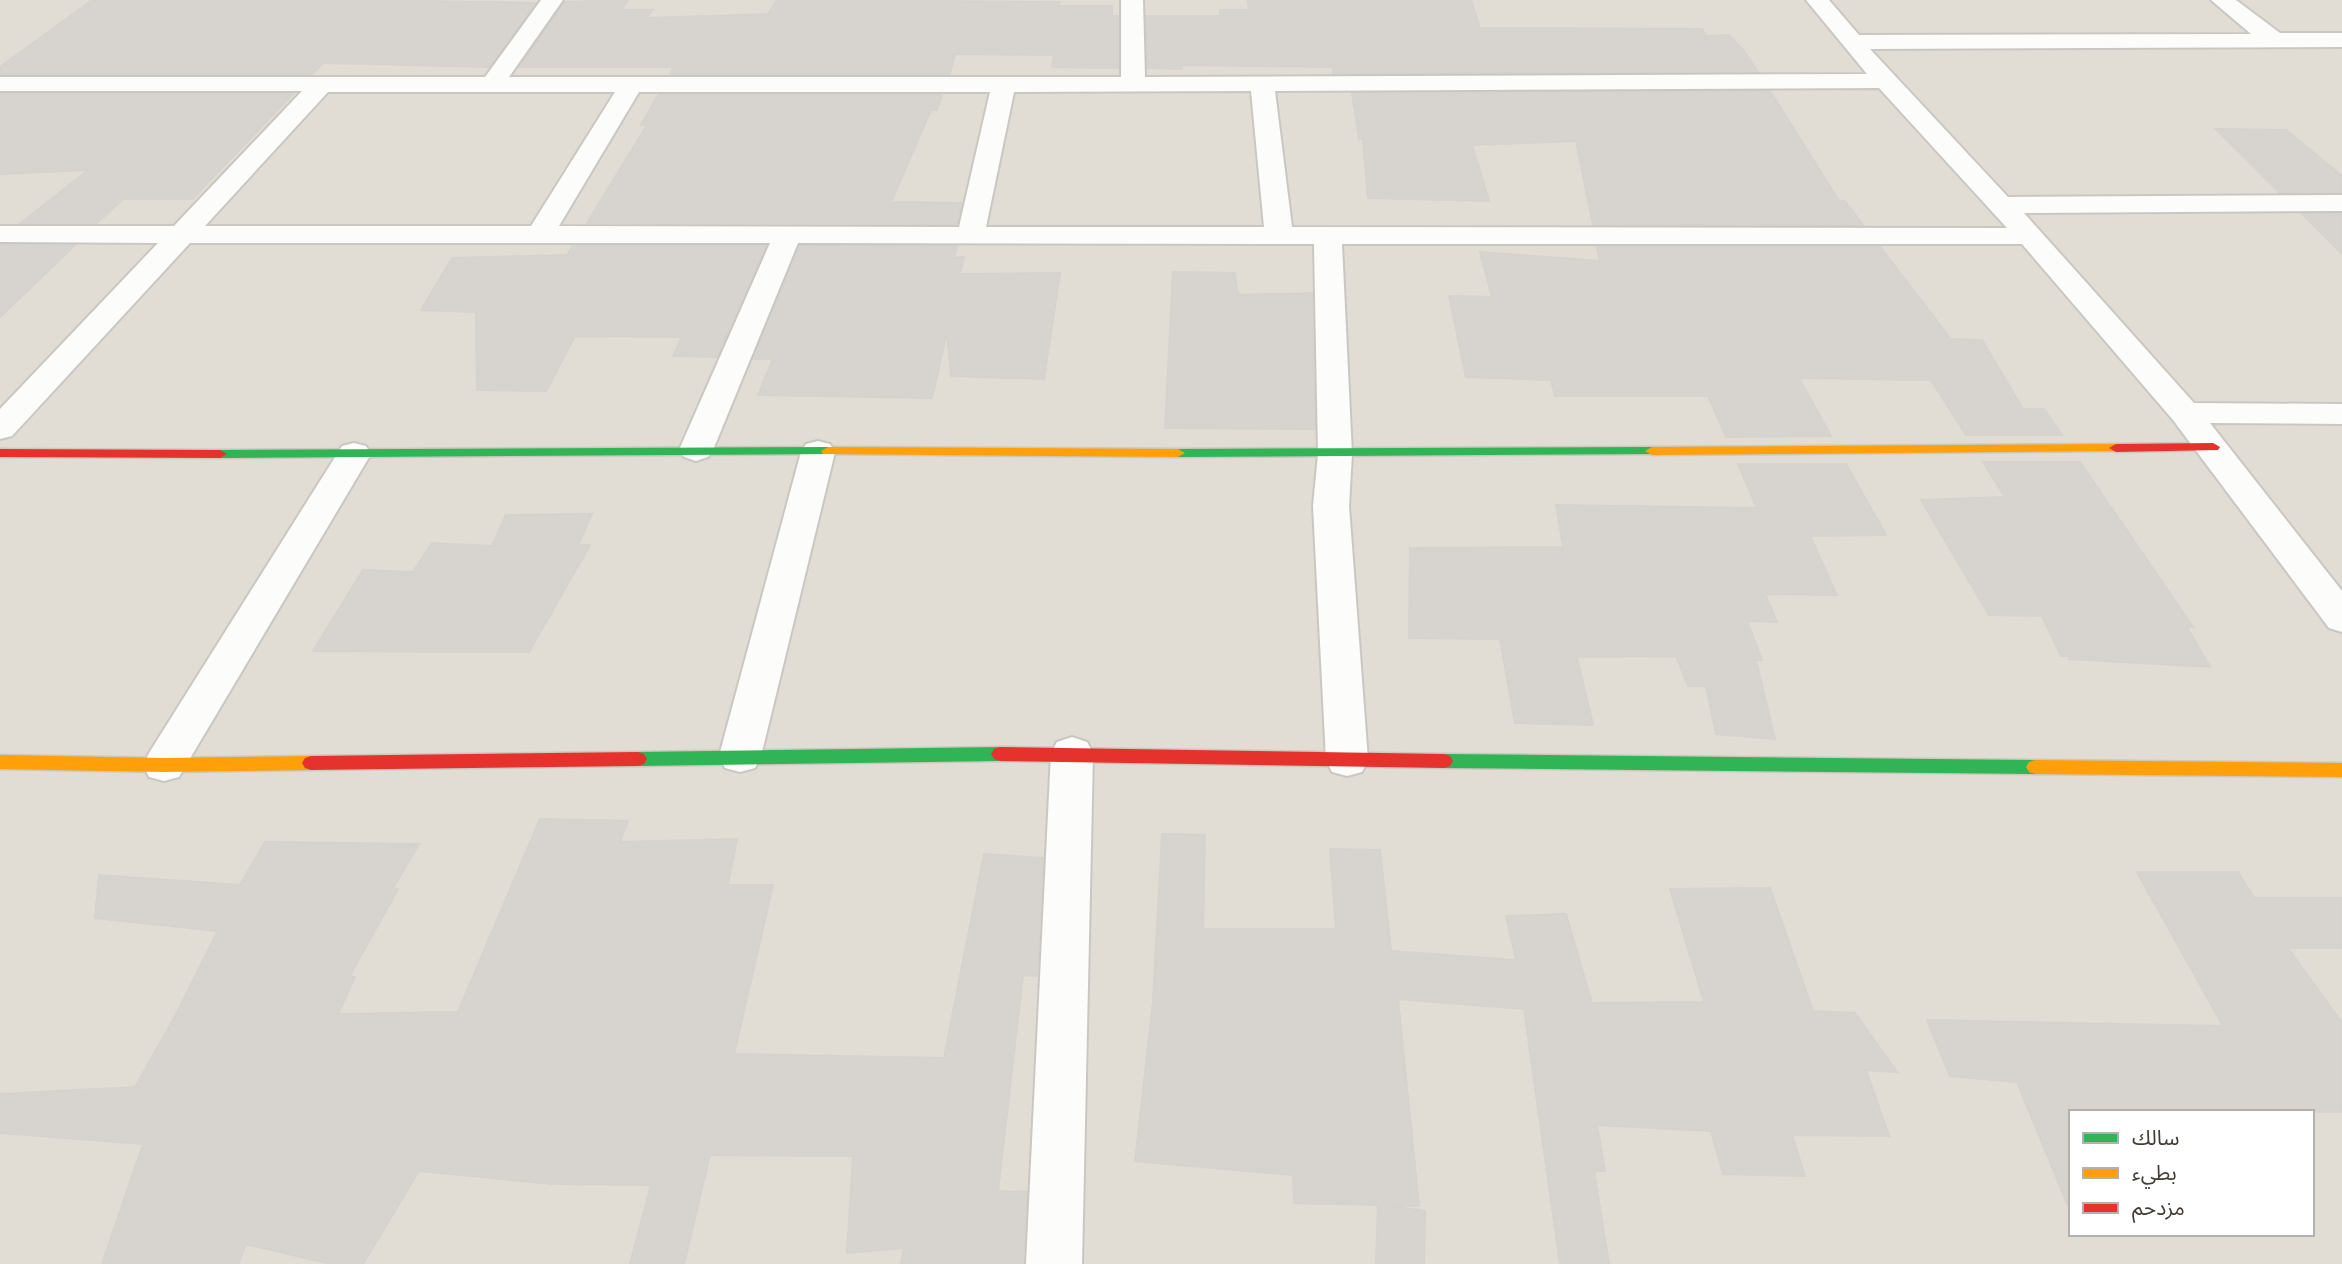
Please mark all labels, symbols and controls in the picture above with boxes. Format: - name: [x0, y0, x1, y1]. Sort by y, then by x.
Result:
- legend: [2069, 1110, 2314, 1236]
- text: سالك: [2132, 1123, 2179, 1151]
- text: بطيء: [2132, 1158, 2177, 1189]
- text: مزدحم: [2132, 1193, 2185, 1223]

